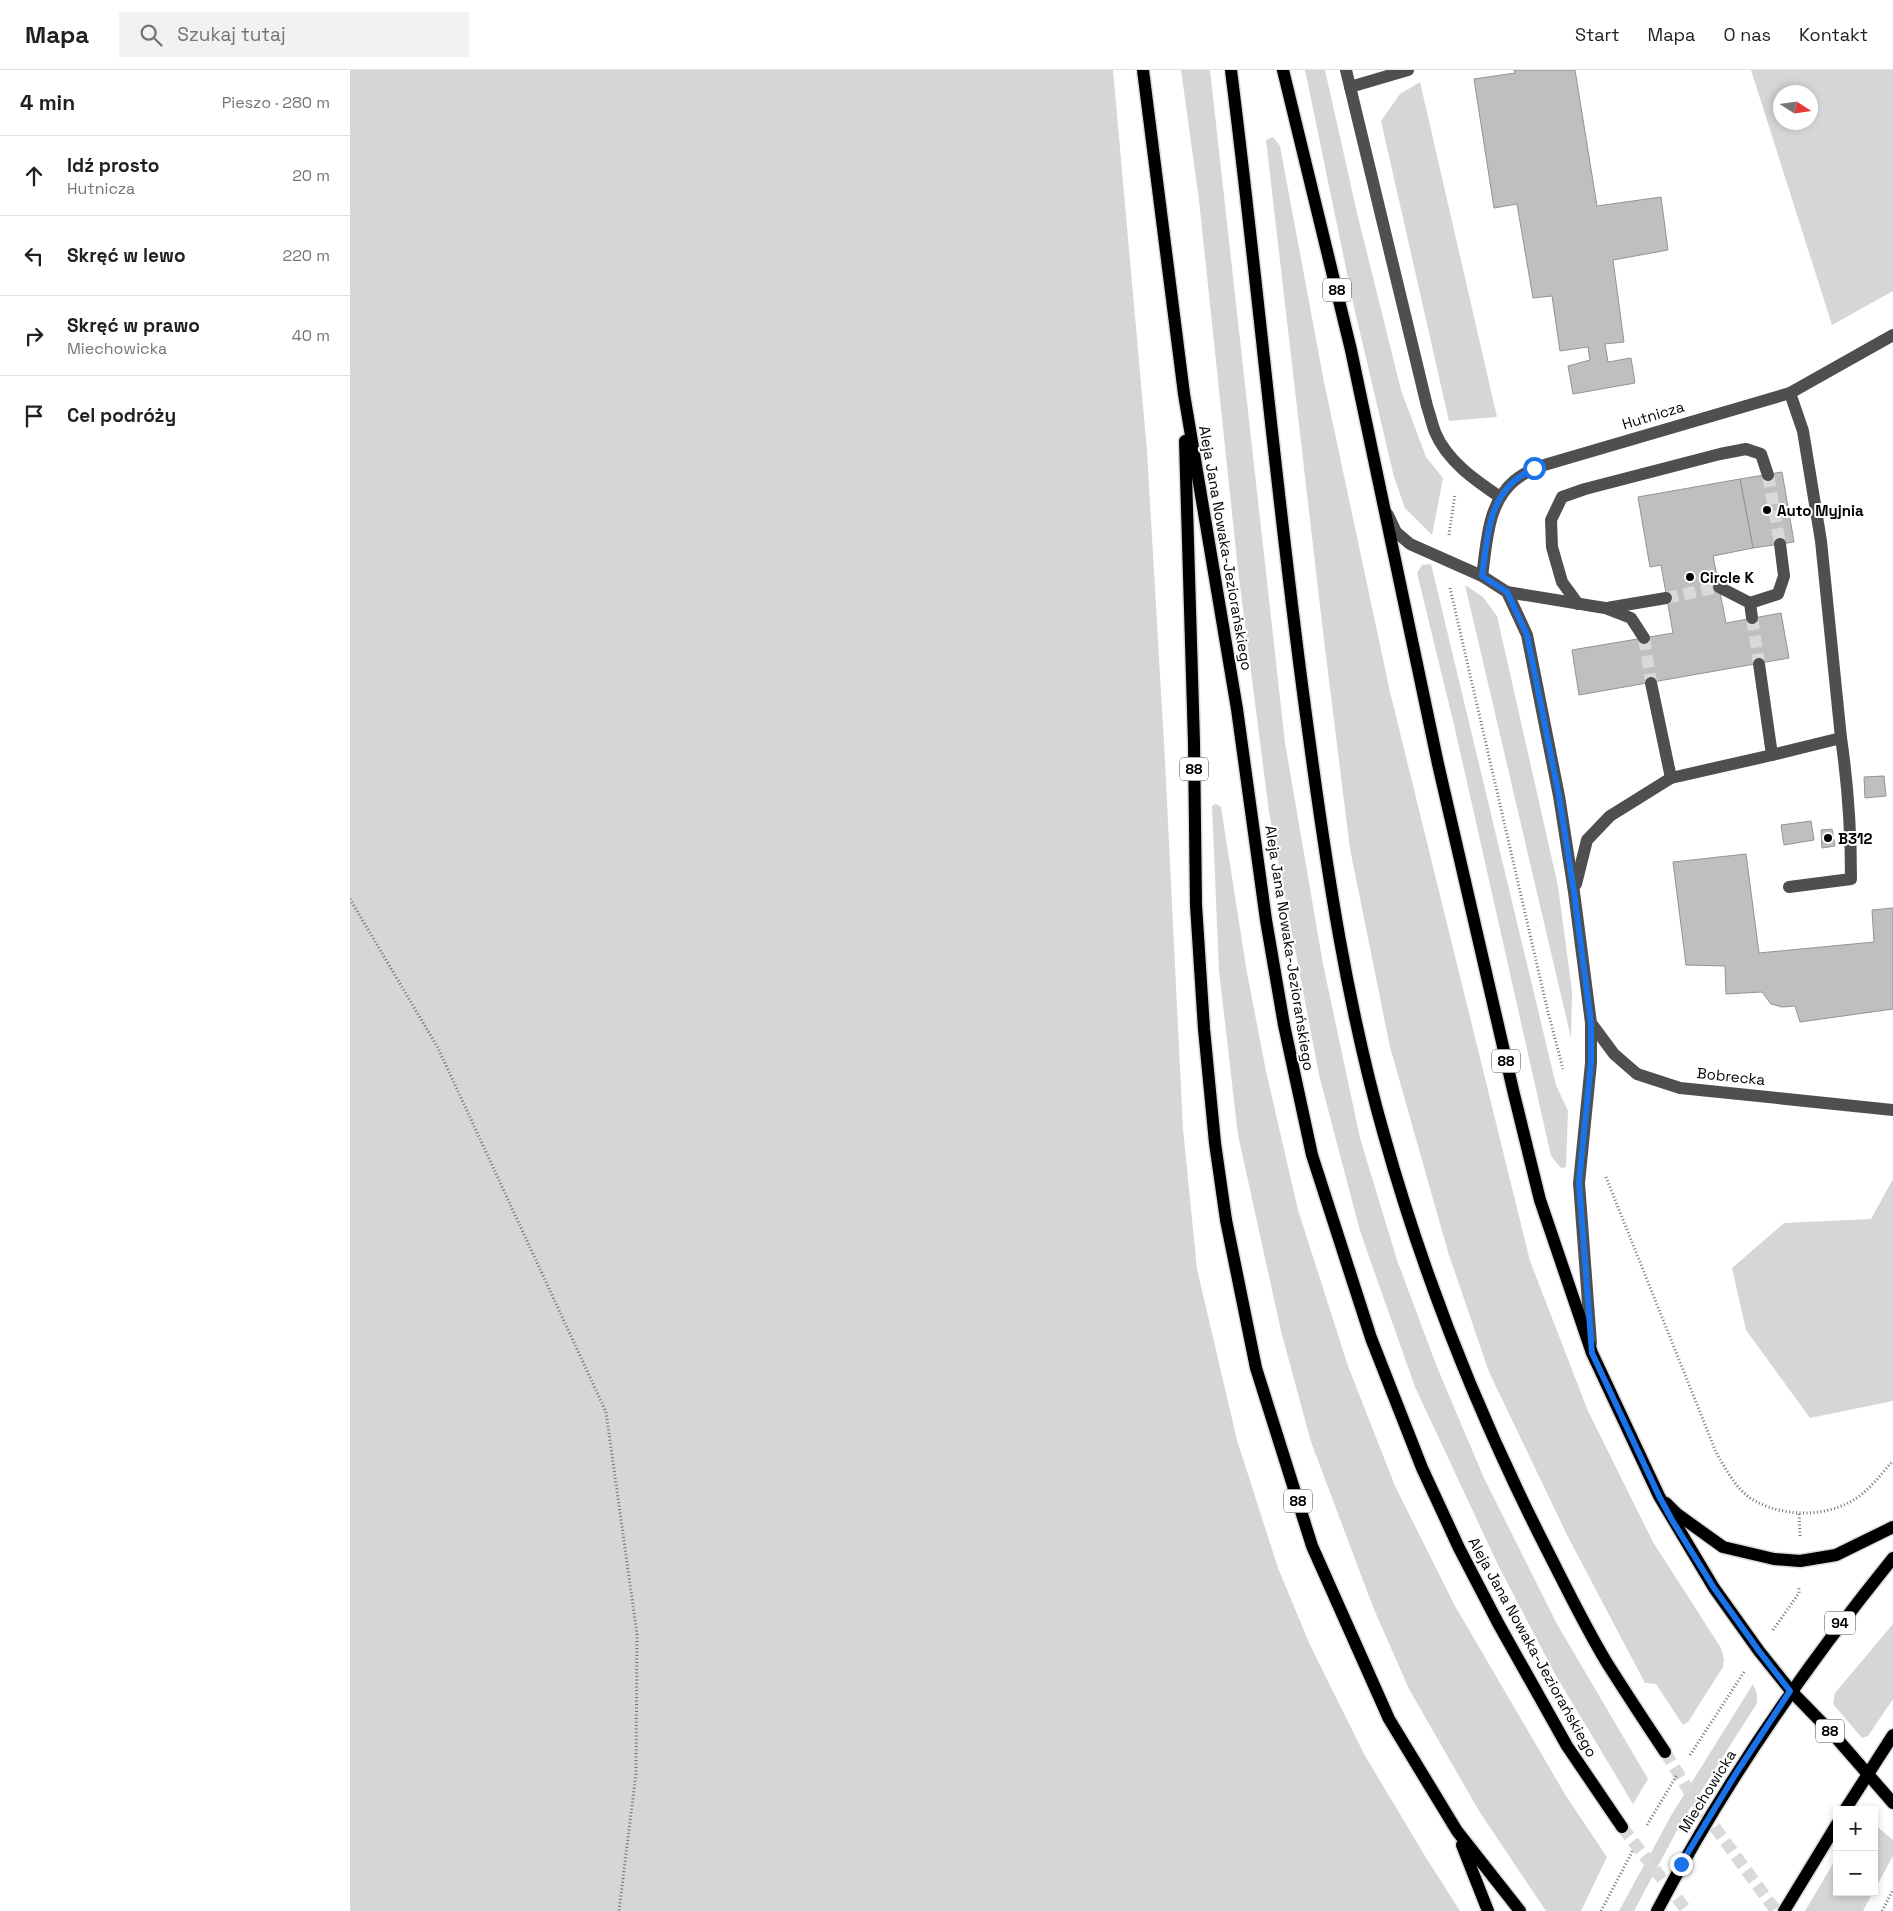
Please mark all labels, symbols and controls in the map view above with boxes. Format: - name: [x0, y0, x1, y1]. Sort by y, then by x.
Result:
- search box: [119, 12, 469, 57]
- text: Mapa: [25, 19, 89, 50]
- icon: search: [137, 21, 165, 49]
- text: Szukaj tutaj: [177, 22, 286, 47]
- text: Start: [1575, 23, 1620, 46]
- text: Mapa: [1648, 23, 1695, 46]
- text: O nas: [1723, 23, 1771, 46]
- text: Kontakt: [1799, 23, 1868, 46]
- north arrow: [1773, 85, 1818, 130]
- text: 4 min: [20, 89, 75, 116]
- text: Pieszo · 280 m: [222, 92, 330, 113]
- text: Idź prosto: [67, 153, 159, 178]
- icon: ahead: [20, 162, 48, 190]
- text: 20 m: [292, 165, 330, 186]
- text: Hutnicza: [67, 178, 135, 199]
- icon: left: [20, 242, 48, 270]
- text: Skręć w lewo: [67, 243, 186, 268]
- text: 220 m: [283, 245, 330, 266]
- road number: 88: [1323, 278, 1351, 302]
- text: Skręć w prawo: [67, 313, 200, 338]
- icon: right: [20, 322, 48, 350]
- text: 40 m: [292, 325, 330, 346]
- text: Miechowicka: [67, 338, 167, 359]
- street label: Hutnicza: [1620, 396, 1687, 433]
- icon: arrive: [20, 402, 48, 430]
- text: Cel podróży: [67, 403, 176, 428]
- street label: Aleja Jana Nowaka-Jeziorańskiego: [1195, 424, 1257, 672]
- route start: [1523, 457, 1546, 480]
- place label: Auto Myjnia: [1777, 501, 1864, 520]
- marker: Auto Myjnia: [1761, 504, 1773, 516]
- place label: Circle K: [1700, 568, 1755, 587]
- marker: Circle K: [1684, 571, 1696, 583]
- road number: 88: [1180, 758, 1208, 781]
- street label: Aleja Jana Nowaka-Jeziorańskiego: [1261, 824, 1319, 1072]
- place label: B312: [1838, 829, 1873, 848]
- marker: B312: [1822, 832, 1834, 844]
- road number: 88: [1492, 1049, 1520, 1072]
- street label: Bobrecka: [1696, 1063, 1766, 1089]
- road number: 88: [1284, 1490, 1312, 1512]
- street label: Aleja Jana Nowaka-Jeziorańskiego: [1464, 1534, 1602, 1760]
- road number: 94: [1825, 1612, 1855, 1635]
- road number: 88: [1816, 1720, 1844, 1742]
- street label: Miechowicka: [1674, 1746, 1740, 1836]
- map controls: [1833, 1806, 1878, 1896]
- button: +: [1833, 1806, 1878, 1851]
- button: −: [1833, 1851, 1878, 1896]
- route end: [1670, 1853, 1693, 1876]

